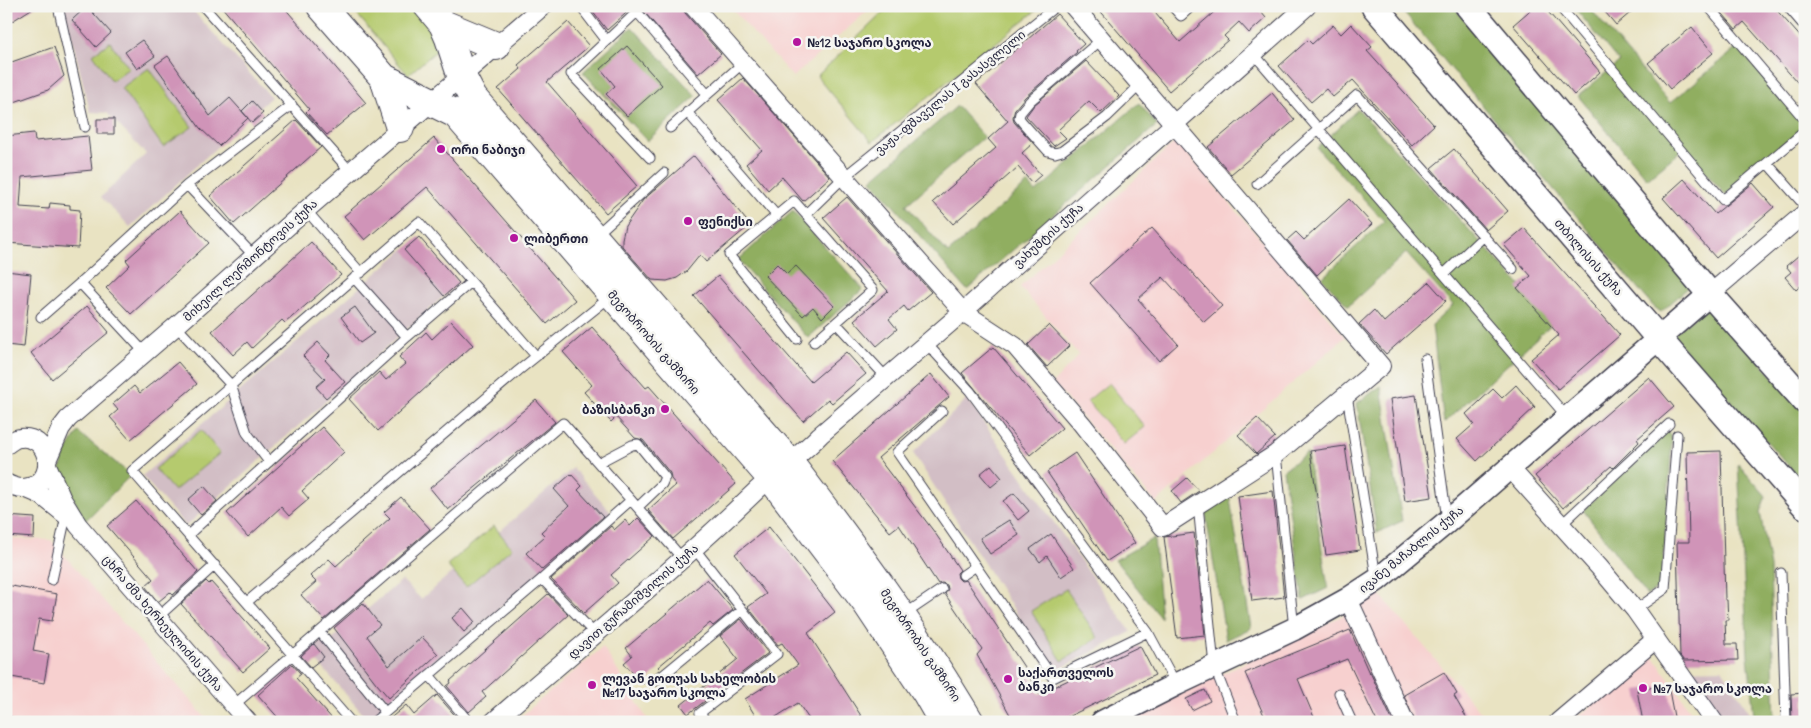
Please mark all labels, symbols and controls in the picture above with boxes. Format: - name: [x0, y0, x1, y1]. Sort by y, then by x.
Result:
- street label: ვაჟა-ფშაველას I გასასვლელი: [872, 26, 1029, 158]
- place label: №12 საჯარო სკოლა: [807, 35, 932, 51]
- marker: №12 საჯარო სკოლა: [791, 36, 803, 48]
- place label: ორი ნაბიჯი: [451, 142, 525, 157]
- marker: ორი ნაბიჯი: [435, 143, 447, 155]
- street label: მიხეილ ლერმონტოვის ქუჩა: [180, 196, 321, 325]
- street label: ვახუშტის ქუჩა: [1010, 200, 1086, 270]
- place label: ფენიქსი: [698, 214, 753, 229]
- marker: ფენიქსი: [682, 215, 694, 227]
- street label: თბილისის ქუჩა: [1551, 215, 1626, 299]
- place label: ლიბერთი: [524, 231, 588, 247]
- marker: ლიბერთი: [508, 232, 520, 244]
- street label: მეგობრობის გამზირი: [605, 287, 703, 397]
- place label: ბაზისბანკი: [582, 402, 655, 417]
- marker: ბაზისბანკი: [659, 403, 671, 415]
- street label: ივანე მაჩაბლის ქუჩა: [1356, 502, 1467, 597]
- street label: დავით გურამიშვილის ქუჩა: [565, 540, 702, 662]
- street label: ცხრა ძმა ხერხეულიძის ქუჩა: [99, 552, 226, 695]
- street label: მეგობრობის გამზირი: [878, 586, 964, 704]
- place label: საქართველოს ბანკი: [1018, 665, 1114, 694]
- place label: ლევან გოთუას სახელობის №17 საჯარო სკოლა: [602, 671, 776, 701]
- marker: საქართველოს ბანკი: [1002, 673, 1014, 685]
- marker: ლევან გოთუას სახელობის №17 საჯარო სკოლა: [586, 679, 598, 691]
- place label: №7 საჯარო სკოლა: [1653, 681, 1772, 697]
- marker: №7 საჯარო სკოლა: [1637, 682, 1649, 694]

